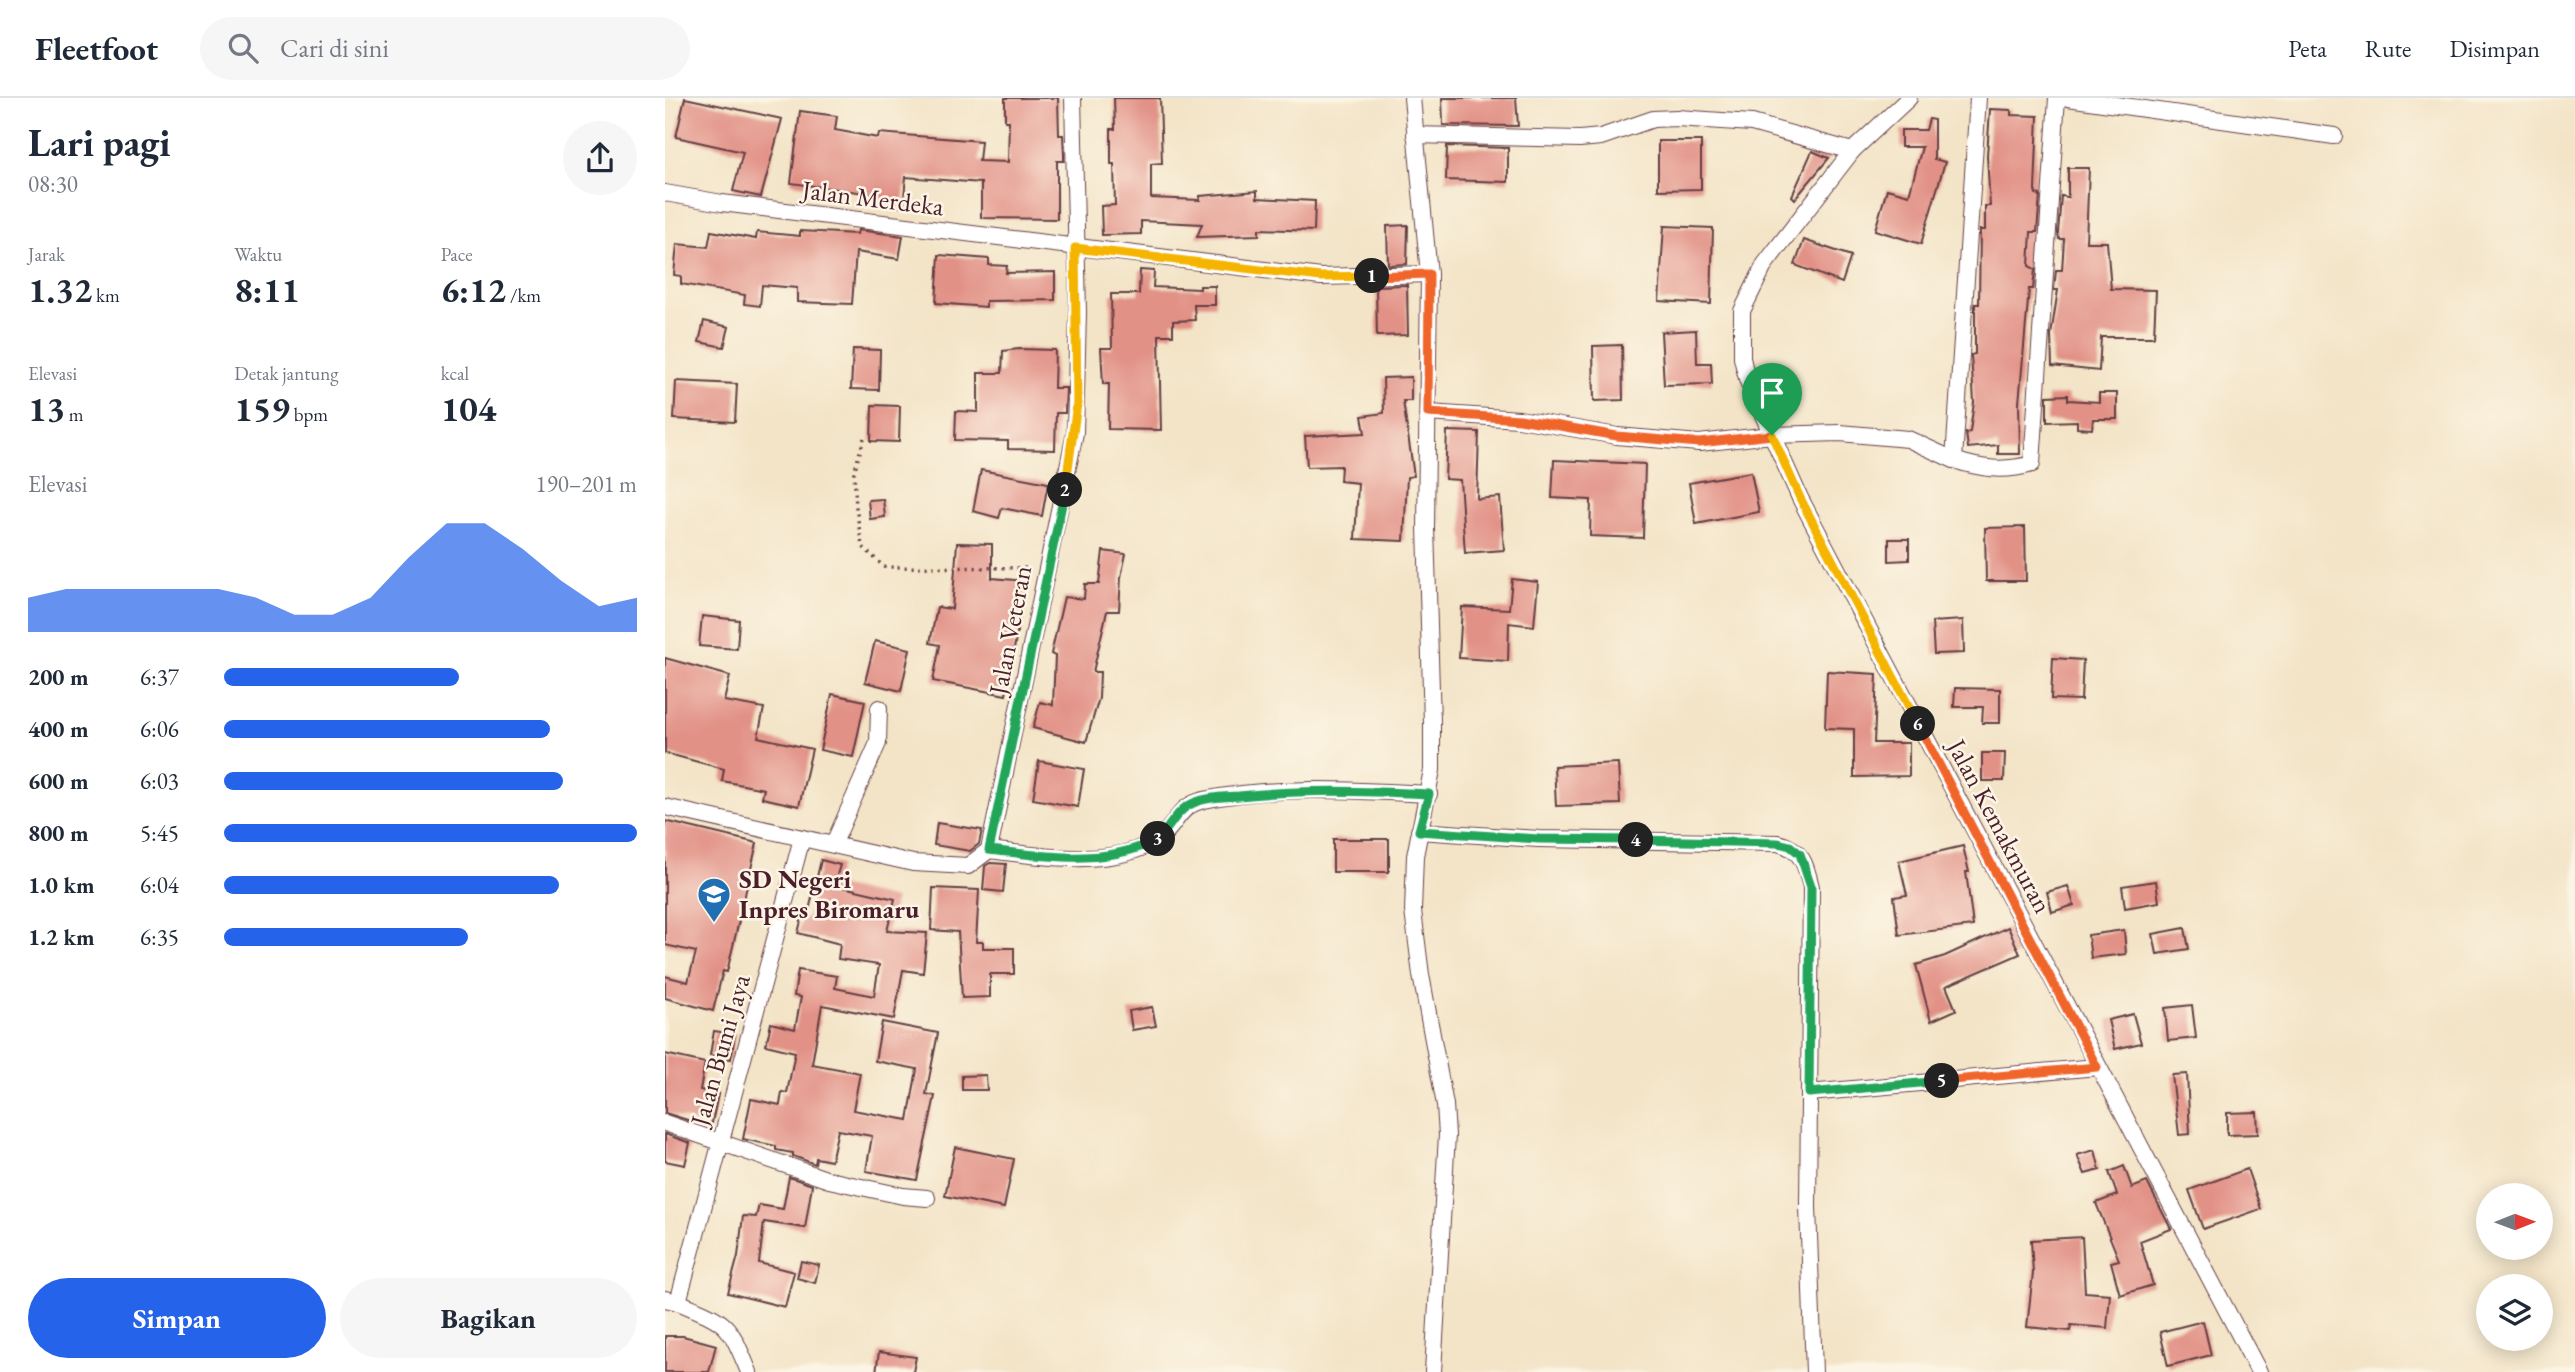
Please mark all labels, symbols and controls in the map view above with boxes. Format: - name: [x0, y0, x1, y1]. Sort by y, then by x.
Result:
- search box: [200, 17, 690, 80]
- text: Fleetfoot: [35, 27, 158, 70]
- icon: search: [224, 29, 262, 67]
- text: Cari di sini: [280, 31, 389, 65]
- text: Peta: [2288, 33, 2327, 64]
- text: Rute: [2365, 33, 2411, 64]
- text: Disimpan: [2449, 33, 2540, 64]
- text: Lari pagi: [28, 118, 171, 167]
- button: share: [563, 121, 637, 195]
- text: 08:30: [28, 169, 78, 199]
- street label: Jalan Merdeka: [798, 172, 946, 224]
- text: Jarak: [28, 242, 65, 267]
- text: Waktu: [234, 242, 282, 267]
- text: Pace: [441, 242, 473, 267]
- pin: 1: [1355, 258, 1389, 294]
- text: 1: [1366, 263, 1377, 288]
- text: 1.32: [28, 267, 92, 312]
- text: 8:11: [234, 267, 300, 312]
- text: 6:12: [441, 267, 506, 312]
- text: km: [92, 283, 120, 308]
- text: /km: [506, 283, 541, 308]
- text: Elevasi: [28, 361, 77, 386]
- text: Detak jantung: [234, 361, 339, 386]
- text: kcal: [441, 361, 469, 386]
- pin: [1742, 363, 1802, 435]
- icon: arrive: [1753, 374, 1791, 412]
- text: 13: [28, 386, 65, 431]
- text: 159: [234, 386, 290, 431]
- text: 104: [441, 386, 496, 431]
- text: m: [65, 402, 84, 427]
- text: bpm: [290, 402, 328, 427]
- text: Elevasi: [28, 469, 87, 499]
- text: 190–201 m: [536, 469, 637, 499]
- pin: 2: [1047, 472, 1083, 508]
- text: 2: [1059, 477, 1070, 502]
- street label: Jalan Veteran: [980, 562, 1039, 699]
- text: 200 m: [28, 662, 89, 692]
- text: 6:37: [140, 662, 179, 692]
- pin: 6: [1901, 706, 1935, 742]
- text: 6: [1912, 711, 1923, 736]
- text: 400 m: [28, 714, 89, 744]
- text: 6:06: [140, 714, 179, 744]
- street label: Jalan Kemakmuran: [1939, 731, 2060, 919]
- text: 600 m: [28, 766, 89, 796]
- text: 6:03: [140, 766, 179, 796]
- text: 800 m: [28, 818, 89, 848]
- text: 5:45: [140, 818, 179, 848]
- pin: 3: [1141, 822, 1175, 856]
- pin: 4: [1619, 822, 1653, 858]
- text: 3: [1152, 826, 1163, 851]
- text: 4: [1630, 827, 1641, 852]
- place label: SD Negeri Inpres Biromaru: [739, 862, 920, 926]
- text: 1.0 km: [28, 870, 95, 900]
- text: 6:04: [140, 870, 179, 900]
- school or university icon: SD Negeri Inpres Biromaru: [695, 875, 733, 924]
- text: 1.2 km: [28, 922, 95, 952]
- text: 6:35: [140, 922, 179, 952]
- street label: Jalan Bumi Jaya: [682, 970, 758, 1132]
- pin: 5: [1925, 1063, 1959, 1098]
- text: 5: [1936, 1068, 1947, 1093]
- north arrow: [2476, 1183, 2553, 1260]
- map controls: [2476, 1183, 2553, 1351]
- button: layers: [2476, 1274, 2553, 1351]
- button: Simpan: [28, 1278, 326, 1358]
- button: Bagikan: [340, 1278, 637, 1358]

